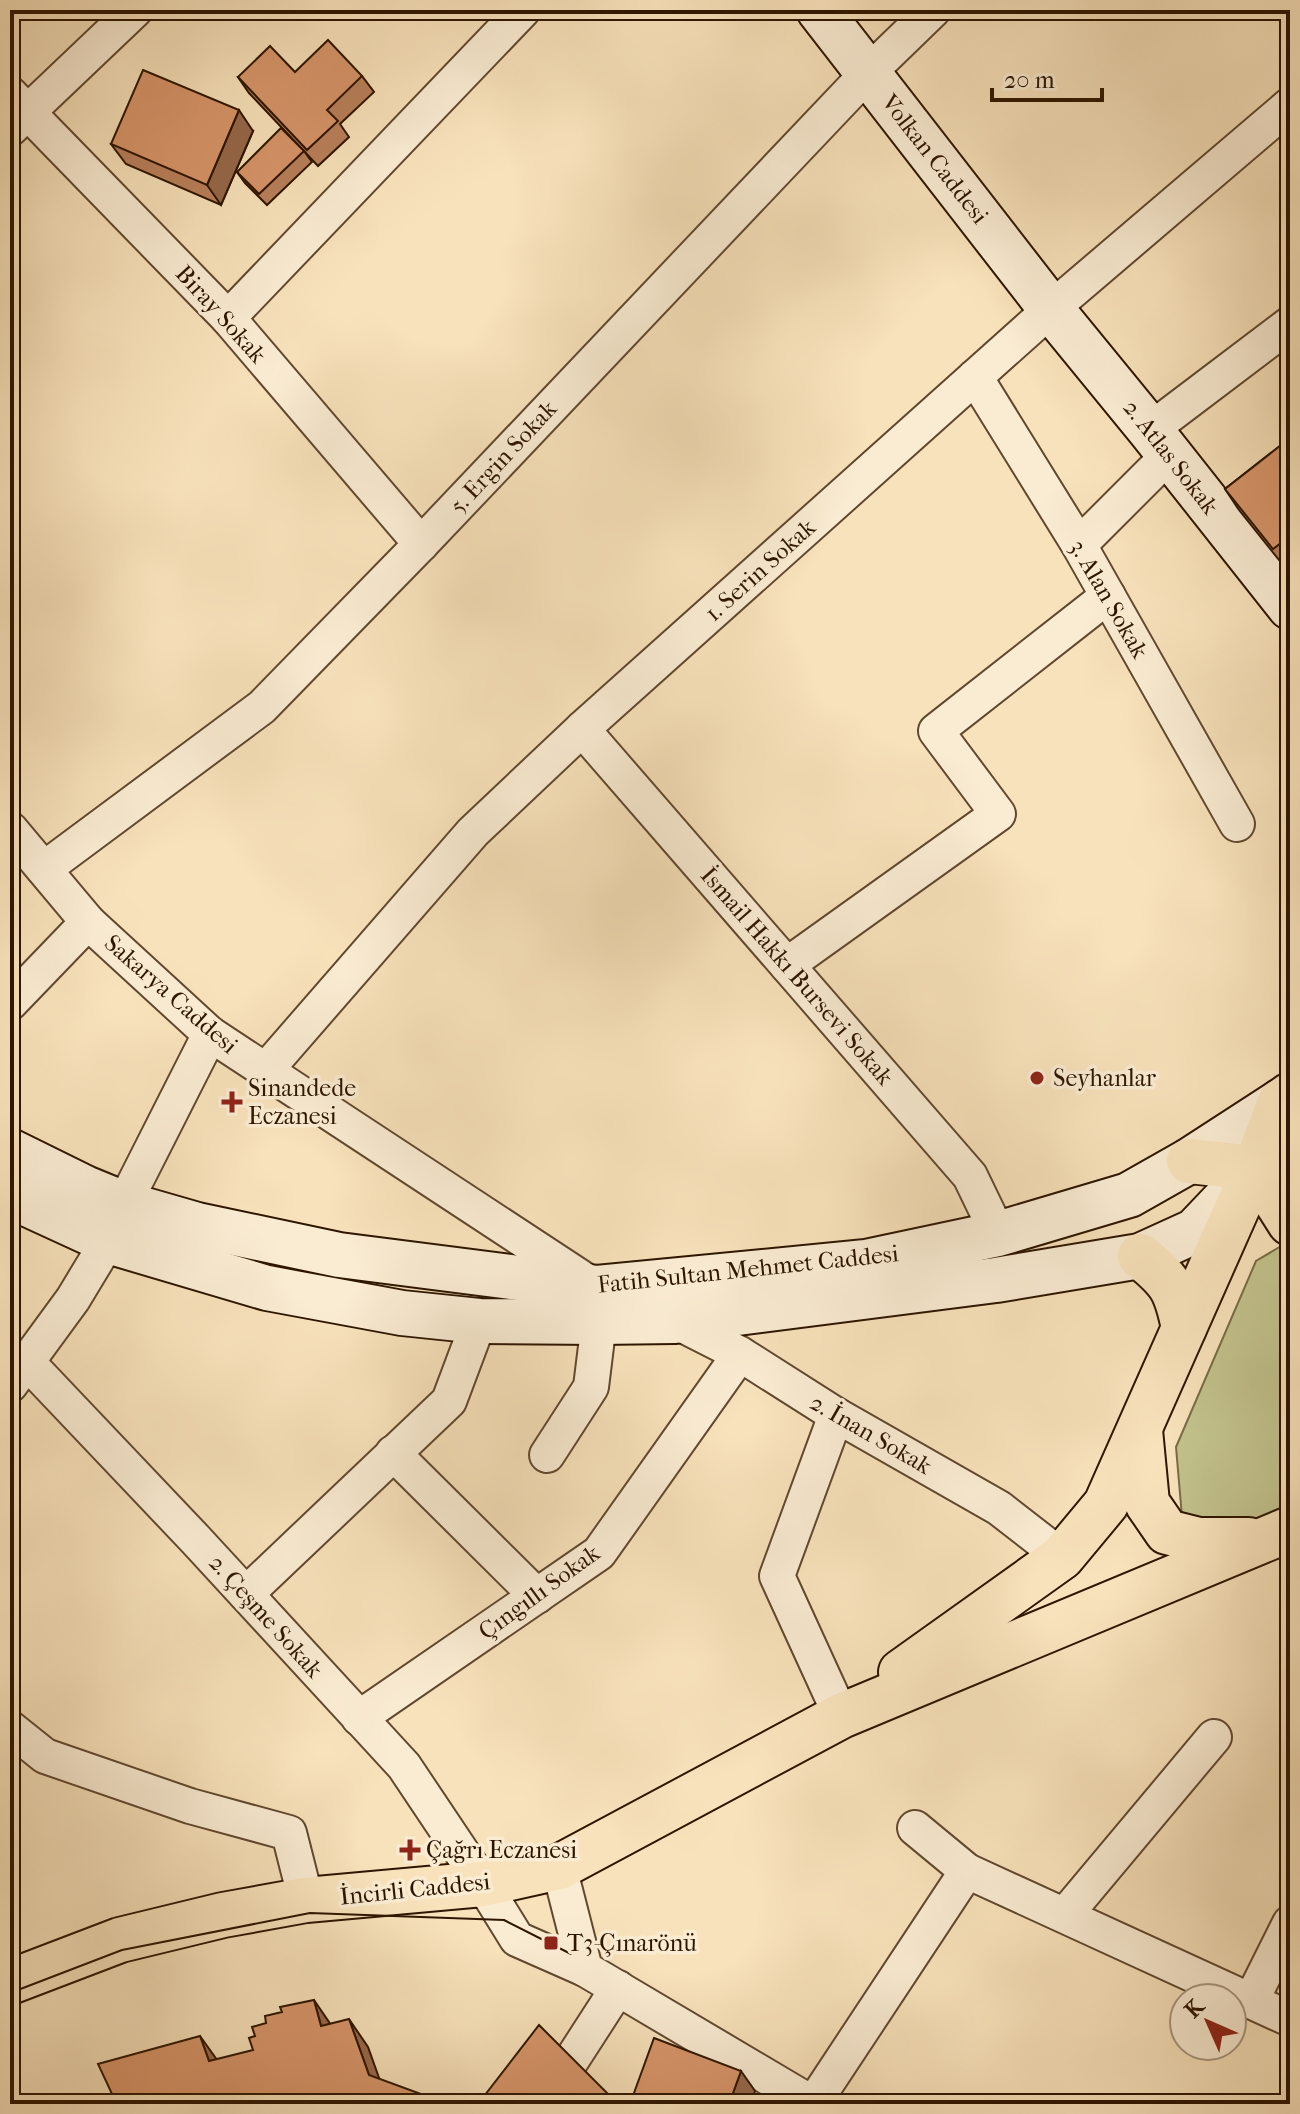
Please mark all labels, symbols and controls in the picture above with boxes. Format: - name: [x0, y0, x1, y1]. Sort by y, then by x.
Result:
- scale bar: [992, 52, 1102, 102]
- text: 20 m: [1004, 66, 1055, 94]
- street label: Volkan Caddesi: [875, 88, 994, 229]
- street label: Biray Sokak: [170, 259, 273, 369]
- street label: 5. Ergin Sokak: [444, 394, 563, 519]
- street label: 2. Atlas Sokak: [1118, 394, 1225, 520]
- street label: 1. Serin Sokak: [699, 513, 822, 627]
- street label: 3. Alan Sokak: [1064, 535, 1154, 664]
- street label: İsmail Hakkı Bursevi Sokak: [695, 861, 900, 1091]
- street label: Sakarya Caddesi: [99, 929, 243, 1059]
- place label: Seyhanlar: [1053, 1064, 1157, 1092]
- marker: Seyhanlar: [1028, 1069, 1046, 1087]
- place label: Sinandede Eczanesi: [248, 1074, 356, 1130]
- marker: Sinandede Eczanesi: [223, 1093, 241, 1111]
- street label: Fatih Sultan Mehmet Caddesi: [596, 1239, 900, 1299]
- street label: 2. İnan Sokak: [805, 1387, 938, 1480]
- street label: Çıngıllı Sokak: [473, 1538, 606, 1645]
- street label: 2. Çeşme Sokak: [203, 1549, 329, 1684]
- place label: Çağrı Eczanesi: [426, 1836, 577, 1864]
- marker: Çağrı Eczanesi: [401, 1841, 419, 1859]
- street label: İncirli Caddesi: [338, 1866, 492, 1911]
- place label: T3-Çınarönü: [567, 1929, 697, 1957]
- marker: T3-Çınarönü: [542, 1934, 560, 1952]
- north arrow: [1168, 1982, 1248, 2062]
- text: K: [1180, 1992, 1211, 2023]

